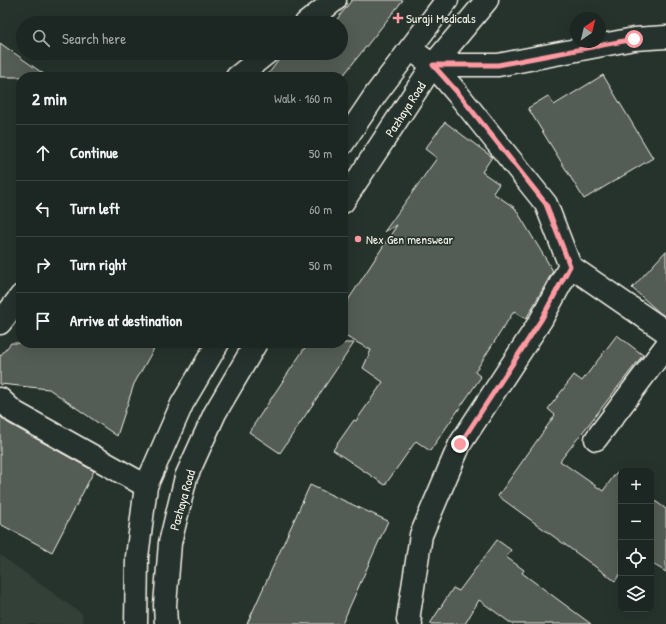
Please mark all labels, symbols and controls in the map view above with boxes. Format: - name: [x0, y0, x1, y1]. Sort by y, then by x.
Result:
- place label: Suraji Medicals: [406, 9, 476, 27]
- north arrow: [570, 12, 606, 48]
- marker: Suraji Medicals: [393, 13, 403, 23]
- search box: [16, 16, 348, 60]
- icon: search: [30, 27, 52, 49]
- text: Search here: [62, 28, 126, 49]
- route start: [625, 30, 643, 48]
- street label: Pazhaya Road: [380, 78, 430, 140]
- text: 2 min: [32, 87, 67, 110]
- text: Walk · 160 m: [274, 89, 332, 107]
- icon: ahead: [32, 142, 54, 164]
- text: Continue: [70, 142, 118, 163]
- text: 50 m: [309, 144, 332, 162]
- icon: left: [32, 198, 54, 220]
- text: Turn left: [70, 198, 120, 219]
- text: 60 m: [309, 200, 332, 218]
- place label: Nex Gen menswear: [366, 230, 453, 248]
- marker: Nex Gen menswear: [353, 234, 363, 244]
- icon: right: [32, 254, 54, 276]
- text: Turn right: [70, 254, 126, 275]
- text: 50 m: [309, 256, 332, 274]
- icon: arrive: [32, 310, 54, 332]
- text: Arrive at destination: [70, 310, 182, 331]
- route end: [451, 435, 469, 453]
- street label: Pazhaya Road: [165, 468, 199, 532]
- map controls: [618, 468, 654, 612]
- button: +: [618, 468, 654, 504]
- button: −: [618, 504, 654, 540]
- button: locate: [618, 540, 654, 576]
- button: layers: [618, 576, 654, 612]

